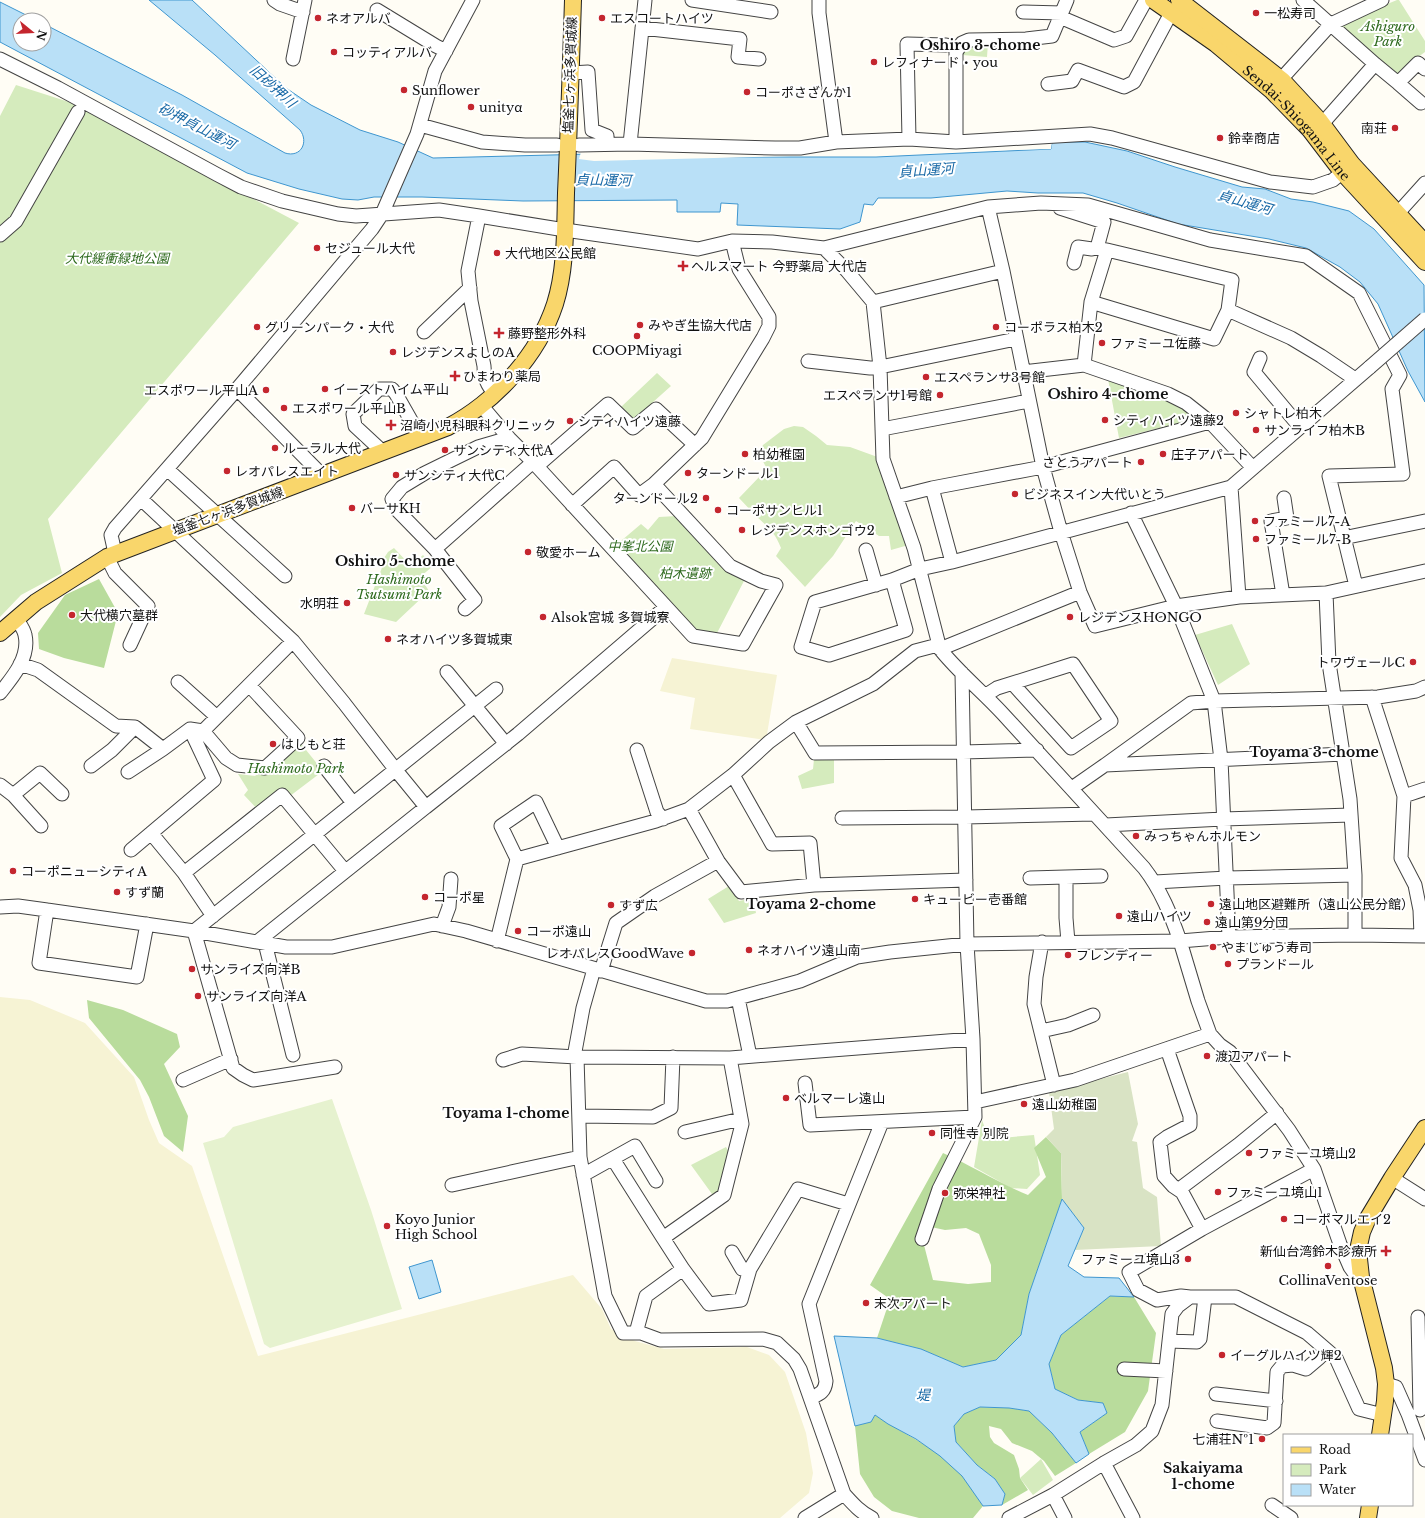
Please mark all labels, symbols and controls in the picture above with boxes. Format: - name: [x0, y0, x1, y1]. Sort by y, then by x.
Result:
- place label: 一松寿司: [1264, 5, 1316, 22]
- marker: 一松寿司: [1251, 8, 1261, 18]
- place label: ネオアルバ: [326, 10, 391, 27]
- place label: エスコートハイツ: [610, 10, 714, 27]
- north arrow: [12, 12, 52, 52]
- marker: ネオアルバ: [313, 13, 323, 23]
- marker: エスコートハイツ: [597, 13, 607, 23]
- street label: 塩釜七ヶ浜多賀城線: [559, 16, 581, 134]
- park label: Ashiguro Park: [1359, 18, 1415, 50]
- text: N: [33, 28, 50, 43]
- district label: Oshiro 3-chome: [920, 36, 1040, 54]
- place label: コッティアルバ: [342, 44, 432, 61]
- marker: コッティアルバ: [329, 47, 339, 57]
- place label: レフィナード・you: [882, 54, 998, 71]
- marker: レフィナード・you: [869, 57, 879, 67]
- water label: 旧砂押川: [246, 61, 301, 113]
- street label: Sendai-Shiogama Line: [1239, 61, 1354, 184]
- place label: Sunflower: [412, 82, 480, 99]
- place label: コーポさざんか1: [755, 84, 852, 101]
- marker: Sunflower: [399, 85, 409, 95]
- marker: コーポさざんか1: [742, 87, 752, 97]
- water label: 砂押貞山運河: [155, 99, 241, 154]
- place label: unityα: [479, 99, 522, 116]
- marker: unityα: [466, 102, 476, 112]
- place label: 南荘: [1361, 120, 1387, 137]
- marker: 南荘: [1390, 123, 1400, 133]
- place label: 鈴幸商店: [1228, 130, 1280, 147]
- marker: 鈴幸商店: [1215, 133, 1225, 143]
- water label: 貞山運河: [897, 159, 958, 181]
- water label: 貞山運河: [575, 171, 634, 190]
- water label: 貞山運河: [1216, 186, 1277, 219]
- place label: セジュール大代: [325, 240, 415, 257]
- marker: セジュール大代: [312, 243, 322, 253]
- place label: 大代地区公民館: [505, 245, 596, 262]
- marker: 大代地区公民館: [492, 248, 502, 258]
- park label: 大代緩衝緑地公園: [65, 250, 171, 267]
- place label: ヘルスマート 今野薬局 大代店: [691, 258, 867, 275]
- marker: ヘルスマート 今野薬局 大代店: [678, 261, 688, 271]
- place label: みやぎ生協大代店: [648, 317, 752, 334]
- place label: グリーンパーク・大代: [265, 319, 394, 336]
- place label: コーポラス柏木2: [1004, 319, 1103, 336]
- marker: みやぎ生協大代店: [635, 320, 645, 330]
- marker: グリーンパーク・大代: [252, 322, 262, 332]
- marker: コーポラス柏木2: [991, 322, 1001, 332]
- place label: 藤野整形外科: [508, 325, 586, 342]
- marker: 藤野整形外科: [493, 327, 505, 339]
- marker: COOPMiyagi: [632, 331, 642, 341]
- place label: ファミーユ佐藤: [1110, 335, 1201, 352]
- marker: ファミーユ佐藤: [1097, 338, 1107, 348]
- place label: COOPMiyagi: [592, 342, 683, 359]
- place label: レジデンスよしのA: [401, 344, 516, 361]
- marker: レジデンスよしのA: [388, 347, 398, 357]
- place label: ひまわり薬局: [463, 368, 541, 385]
- place label: エスペランサ3号館: [934, 369, 1045, 386]
- marker: ひまわり薬局: [450, 371, 460, 381]
- marker: エスペランサ3号館: [921, 372, 931, 382]
- place label: イーストハイム平山: [333, 381, 449, 398]
- place label: エスポワール平山A: [144, 382, 259, 399]
- marker: イーストハイム平山: [320, 384, 330, 394]
- marker: エスポワール平山A: [261, 385, 271, 395]
- district label: Oshiro 4-chome: [1047, 385, 1169, 403]
- place label: エスペランサ1号館: [823, 387, 932, 404]
- marker: エスペランサ1号館: [935, 390, 945, 400]
- place label: エスポワール平山B: [292, 400, 406, 417]
- marker: エスポワール平山B: [279, 403, 289, 413]
- place label: シャトレ柏木: [1244, 405, 1322, 422]
- marker: シャトレ柏木: [1231, 408, 1241, 418]
- place label: シティハイツ遠藤2: [1113, 412, 1224, 429]
- place label: シティハイツ遠藤: [578, 413, 681, 430]
- marker: シティハイツ遠藤2: [1100, 415, 1110, 425]
- marker: シティハイツ遠藤: [565, 416, 575, 426]
- place label: 沼崎小児科眼科クリニック: [400, 417, 556, 434]
- marker: 沼崎小児科眼科クリニック: [385, 419, 397, 431]
- place label: サンライフ柏木B: [1264, 422, 1365, 439]
- marker: サンライフ柏木B: [1251, 425, 1261, 435]
- place label: ルーラル大代: [283, 440, 361, 457]
- place label: サンシティ大代A: [453, 442, 554, 459]
- marker: ルーラル大代: [270, 443, 280, 453]
- marker: サンシティ大代A: [440, 445, 450, 455]
- place label: 柏幼稚園: [753, 446, 805, 463]
- place label: 庄子アパート: [1171, 446, 1249, 463]
- marker: 柏幼稚園: [740, 449, 750, 459]
- marker: 庄子アパート: [1158, 449, 1168, 459]
- place label: さとうアパート: [1042, 454, 1133, 471]
- marker: さとうアパート: [1136, 457, 1146, 467]
- place label: レオパレスエイト: [235, 463, 339, 480]
- place label: ターンドール1: [696, 465, 779, 482]
- marker: レオパレスエイト: [222, 466, 232, 476]
- place label: サンシティ大代C: [404, 467, 505, 484]
- marker: ターンドール1: [683, 468, 693, 478]
- marker: サンシティ大代C: [391, 470, 401, 480]
- street label: 塩釜七ヶ浜多賀城線: [170, 483, 286, 539]
- place label: ビジネスイン大代いとう: [1023, 486, 1166, 503]
- marker: ビジネスイン大代いとう: [1010, 489, 1020, 499]
- place label: ターンドール2: [613, 490, 698, 507]
- marker: ターンドール2: [701, 493, 711, 503]
- place label: バーサKH: [360, 500, 421, 517]
- place label: コーポサンヒル1: [726, 502, 823, 519]
- marker: バーサKH: [347, 503, 357, 513]
- marker: コーポサンヒル1: [713, 505, 723, 515]
- place label: ファミール7-A: [1263, 513, 1351, 530]
- marker: ファミール7-A: [1250, 516, 1260, 526]
- place label: レジデンスホンゴウ2: [750, 522, 875, 539]
- marker: レジデンスホンゴウ2: [737, 525, 747, 535]
- place label: ファミール7-B: [1264, 531, 1351, 548]
- marker: ファミール7-B: [1251, 534, 1261, 544]
- park label: 中峯北公園: [607, 538, 674, 555]
- place label: 敬愛ホーム: [536, 544, 601, 561]
- marker: 敬愛ホーム: [523, 547, 533, 557]
- district label: Oshiro 5-chome: [335, 552, 455, 570]
- park label: 柏木遺跡: [659, 565, 713, 582]
- park label: Hashimoto Tsutsumi Park: [356, 571, 443, 603]
- place label: 水明荘: [300, 595, 339, 612]
- marker: 水明荘: [342, 598, 352, 608]
- place label: 大代横穴墓群: [80, 607, 158, 624]
- place label: Alsok宮城 多賀城寮: [550, 609, 669, 626]
- place label: レジデンスHONGO: [1078, 609, 1202, 626]
- marker: 大代横穴墓群: [67, 610, 77, 620]
- marker: Alsok宮城 多賀城寮: [538, 612, 548, 622]
- marker: レジデンスHONGO: [1065, 612, 1075, 622]
- place label: ネオハイツ多賀城東: [396, 631, 513, 648]
- marker: ネオハイツ多賀城東: [383, 634, 393, 644]
- place label: トワヴェールC: [1317, 654, 1405, 671]
- marker: トワヴェールC: [1408, 657, 1418, 667]
- place label: はしもと荘: [281, 736, 346, 753]
- marker: はしもと荘: [268, 739, 278, 749]
- district label: Toyama 3-chome: [1249, 743, 1379, 761]
- park label: Hashimoto Park: [246, 760, 345, 777]
- place label: みっちゃんホルモン: [1144, 828, 1261, 845]
- marker: みっちゃんホルモン: [1131, 831, 1141, 841]
- place label: コーポニューシティA: [21, 863, 148, 880]
- marker: コーポニューシティA: [8, 866, 18, 876]
- place label: すず蘭: [125, 884, 164, 901]
- marker: すず蘭: [112, 887, 122, 897]
- place label: コーポ星: [433, 889, 485, 906]
- place label: キュービー壱番館: [923, 891, 1027, 908]
- marker: コーポ星: [420, 892, 430, 902]
- marker: キュービー壱番館: [910, 894, 920, 904]
- district label: Toyama 2-chome: [746, 895, 876, 913]
- place label: 遠山地区避難所（遠山公民分館）: [1219, 896, 1414, 913]
- place label: すず広: [619, 897, 658, 914]
- marker: 遠山地区避難所（遠山公民分館）: [1206, 899, 1216, 909]
- marker: すず広: [606, 900, 616, 910]
- place label: 遠山ハイツ: [1127, 908, 1192, 925]
- marker: 遠山ハイツ: [1114, 911, 1124, 921]
- place label: 遠山第9分団: [1215, 914, 1288, 931]
- marker: 遠山第9分団: [1202, 917, 1212, 927]
- place label: コーポ遠山: [526, 923, 591, 940]
- marker: コーポ遠山: [513, 926, 523, 936]
- place label: やまじゅう寿司: [1221, 939, 1312, 956]
- place label: ネオハイツ遠山南: [757, 942, 861, 959]
- marker: やまじゅう寿司: [1208, 942, 1218, 952]
- place label: レオパレスGoodWave: [546, 945, 684, 962]
- marker: ネオハイツ遠山南: [744, 945, 754, 955]
- place label: フレンディー: [1076, 947, 1153, 964]
- marker: レオパレスGoodWave: [687, 948, 697, 958]
- marker: フレンディー: [1063, 950, 1073, 960]
- place label: プランドール: [1236, 956, 1314, 973]
- marker: プランドール: [1223, 959, 1233, 969]
- place label: サンライズ向洋B: [200, 961, 301, 978]
- marker: サンライズ向洋B: [187, 964, 197, 974]
- place label: サンライズ向洋A: [206, 988, 308, 1005]
- marker: サンライズ向洋A: [193, 991, 203, 1001]
- place label: 渡辺アパート: [1215, 1048, 1293, 1065]
- marker: 渡辺アパート: [1202, 1051, 1212, 1061]
- place label: ベルマーレ遠山: [794, 1090, 885, 1107]
- marker: ベルマーレ遠山: [781, 1093, 791, 1103]
- place label: 遠山幼稚園: [1032, 1096, 1097, 1113]
- marker: 遠山幼稚園: [1019, 1099, 1029, 1109]
- district label: Toyama 1-chome: [443, 1104, 569, 1122]
- place label: 同性寺 別院: [940, 1125, 1009, 1142]
- marker: 同性寺 別院: [927, 1128, 937, 1138]
- place label: ファミーユ境山2: [1257, 1145, 1356, 1162]
- marker: ファミーユ境山2: [1244, 1148, 1254, 1158]
- place label: ファミーユ境山1: [1226, 1184, 1323, 1201]
- place label: 弥栄神社: [953, 1185, 1005, 1202]
- marker: ファミーユ境山1: [1213, 1187, 1223, 1197]
- marker: 弥栄神社: [940, 1188, 950, 1198]
- place label: Koyo Junior High School: [395, 1211, 477, 1243]
- place label: コーポマルエイ2: [1292, 1211, 1391, 1228]
- marker: コーポマルエイ2: [1279, 1214, 1289, 1224]
- marker: Koyo Junior High School: [382, 1221, 392, 1231]
- place label: 新仙台湾鈴木診療所: [1260, 1243, 1377, 1260]
- marker: 新仙台湾鈴木診療所: [1380, 1245, 1392, 1257]
- place label: ファミーユ境山3: [1081, 1251, 1180, 1268]
- marker: ファミーユ境山3: [1183, 1254, 1193, 1264]
- marker: CollinaVentose: [1323, 1261, 1333, 1271]
- place label: CollinaVentose: [1279, 1272, 1377, 1289]
- place label: 末次アパート: [874, 1295, 952, 1312]
- marker: 末次アパート: [861, 1298, 871, 1308]
- place label: イーグルハイツ輝2: [1230, 1347, 1342, 1364]
- marker: イーグルハイツ輝2: [1217, 1350, 1227, 1360]
- water label: 堤: [916, 1386, 932, 1404]
- place label: 七浦荘№1: [1192, 1431, 1254, 1448]
- marker: 七浦荘№1: [1257, 1434, 1267, 1444]
- legend: [1283, 1434, 1413, 1506]
- text: Road: [1319, 1442, 1351, 1457]
- district label: Sakaiyama 1-chome: [1163, 1459, 1243, 1493]
- text: Park: [1319, 1462, 1347, 1477]
- text: Water: [1318, 1482, 1356, 1497]

